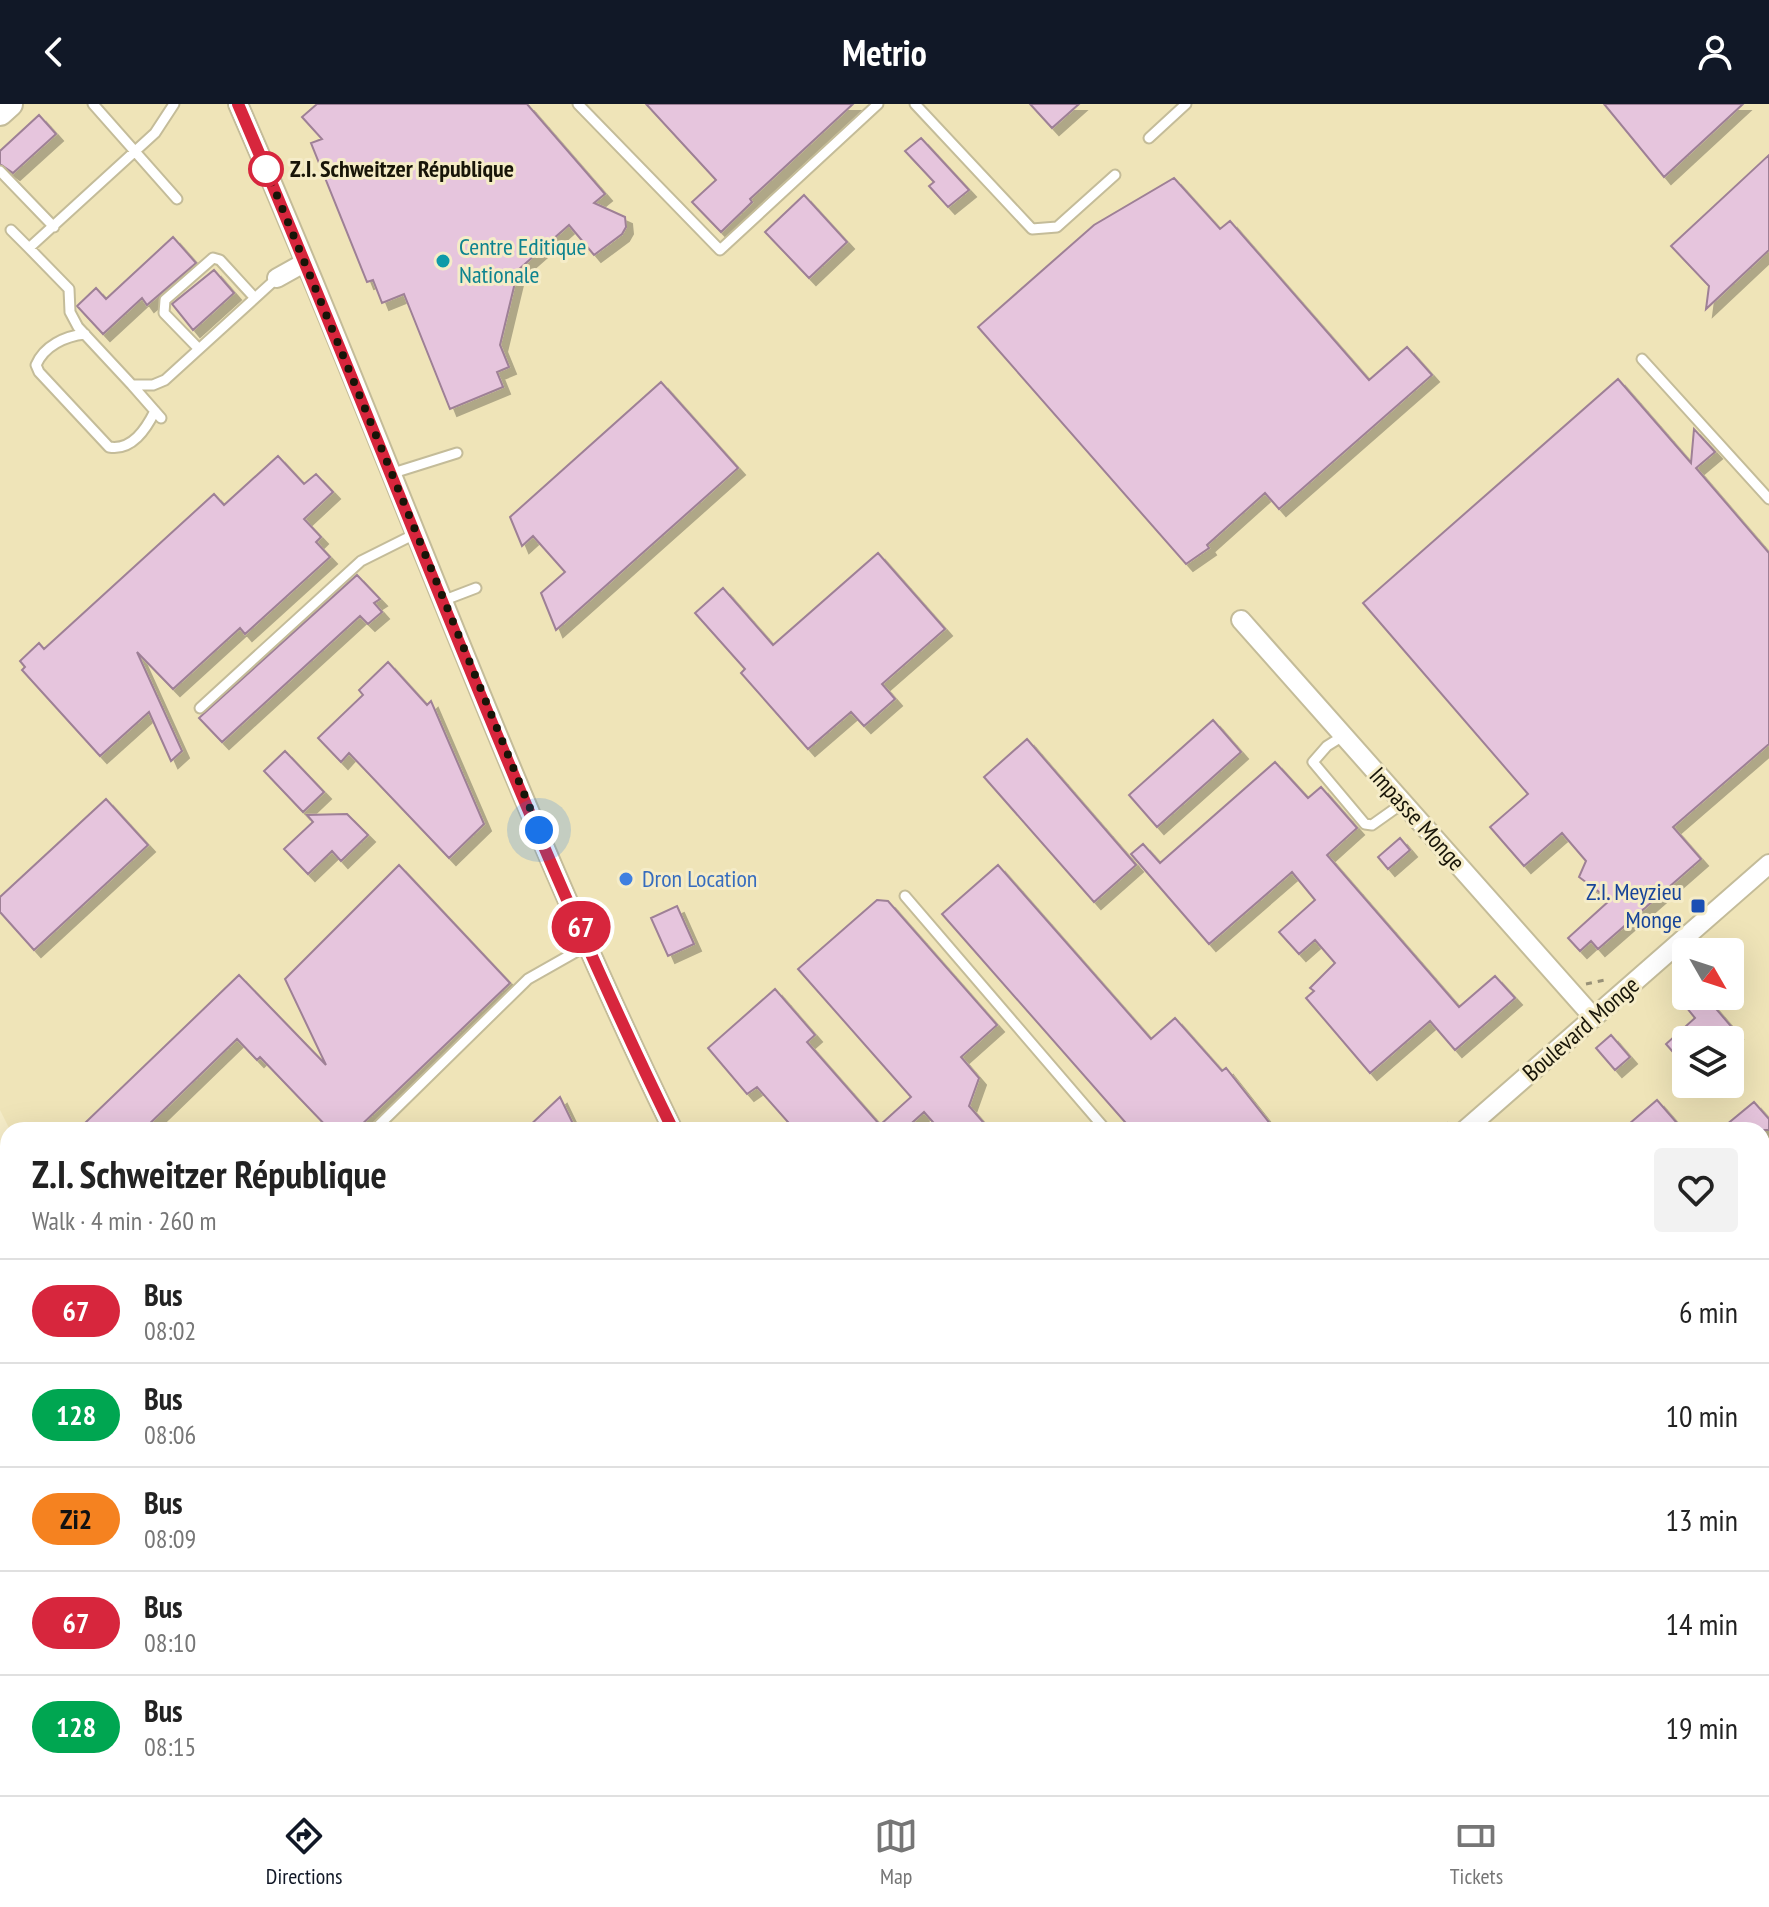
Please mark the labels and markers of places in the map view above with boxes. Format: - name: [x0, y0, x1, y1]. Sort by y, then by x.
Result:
- marker: Z.I. Schweitzer République: [249, 152, 283, 186]
- place label: Z.I. Schweitzer République: [290, 153, 514, 184]
- place label: Centre Editique Nationale: [459, 231, 586, 290]
- marker: Centre Editique Nationale: [434, 252, 452, 270]
- place label: Dron Location: [642, 863, 757, 894]
- marker: Dron Location: [617, 870, 635, 888]
- place label: Z.I. Meyzieu Monge: [1586, 876, 1682, 935]
- marker: Z.I. Meyzieu Monge: [1689, 897, 1707, 915]

